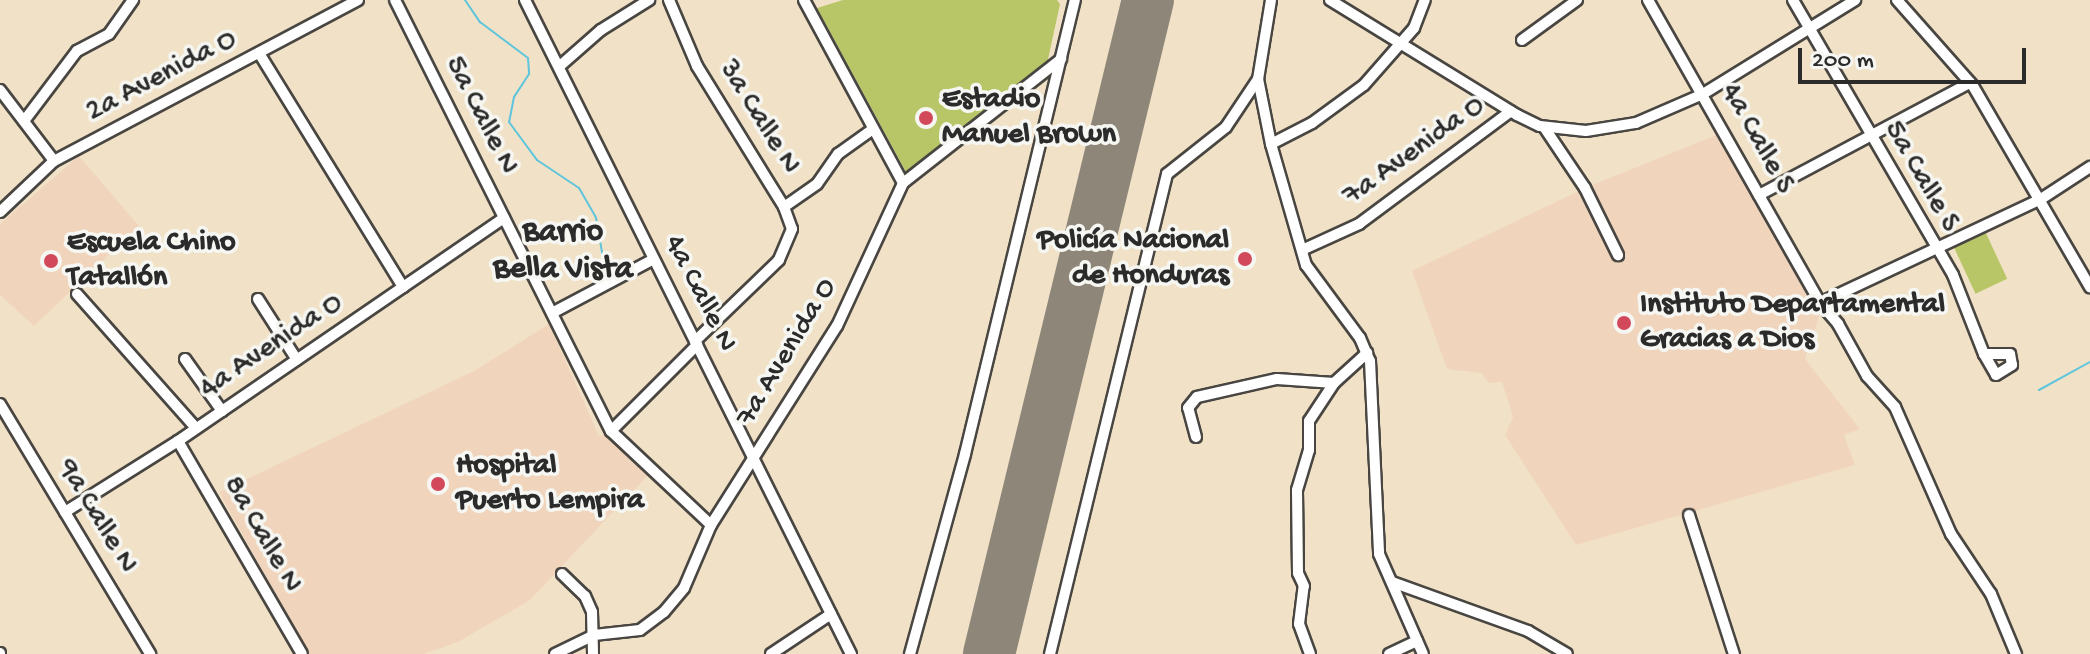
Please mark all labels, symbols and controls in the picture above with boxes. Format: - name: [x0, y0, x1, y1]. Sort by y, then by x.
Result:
- street label: 2a Avenida O: [81, 22, 243, 132]
- scale bar: [1802, 32, 2030, 82]
- text: 200 m: [1812, 47, 1874, 76]
- street label: 5a Calle N: [435, 51, 525, 181]
- street label: 3a Calle N: [709, 54, 807, 182]
- street label: 4a Calle S: [1711, 78, 1801, 200]
- place label: Estadio Manuel Brown: [942, 83, 1116, 154]
- street label: 7a Avenida O: [1337, 89, 1493, 215]
- marker: Estadio Manuel Brown: [917, 109, 935, 127]
- street label: 5a Calle S: [1874, 115, 1966, 239]
- district label: Barrio Bella Vista: [493, 215, 633, 290]
- place label: Policía Nacional de Honduras: [1037, 224, 1229, 294]
- place label: Escuela Chino Tatallón: [67, 226, 236, 296]
- street label: 4a Calle N: [654, 230, 744, 358]
- marker: Policía Nacional de Honduras: [1236, 250, 1254, 268]
- marker: Escuela Chino Tatallón: [42, 252, 60, 270]
- street label: 7a Avenida O: [730, 273, 846, 433]
- street label: 4a Avenida O: [194, 286, 350, 408]
- place label: Instituto Departamental Gracias a Dios: [1640, 288, 1945, 358]
- marker: Instituto Departamental Gracias a Dios: [1615, 314, 1633, 332]
- place label: Hospital Puerto Lempira: [456, 449, 644, 520]
- street label: 9a Calle N: [48, 453, 144, 581]
- street label: 8a Calle N: [213, 470, 309, 600]
- marker: Hospital Puerto Lempira: [427, 473, 449, 495]

